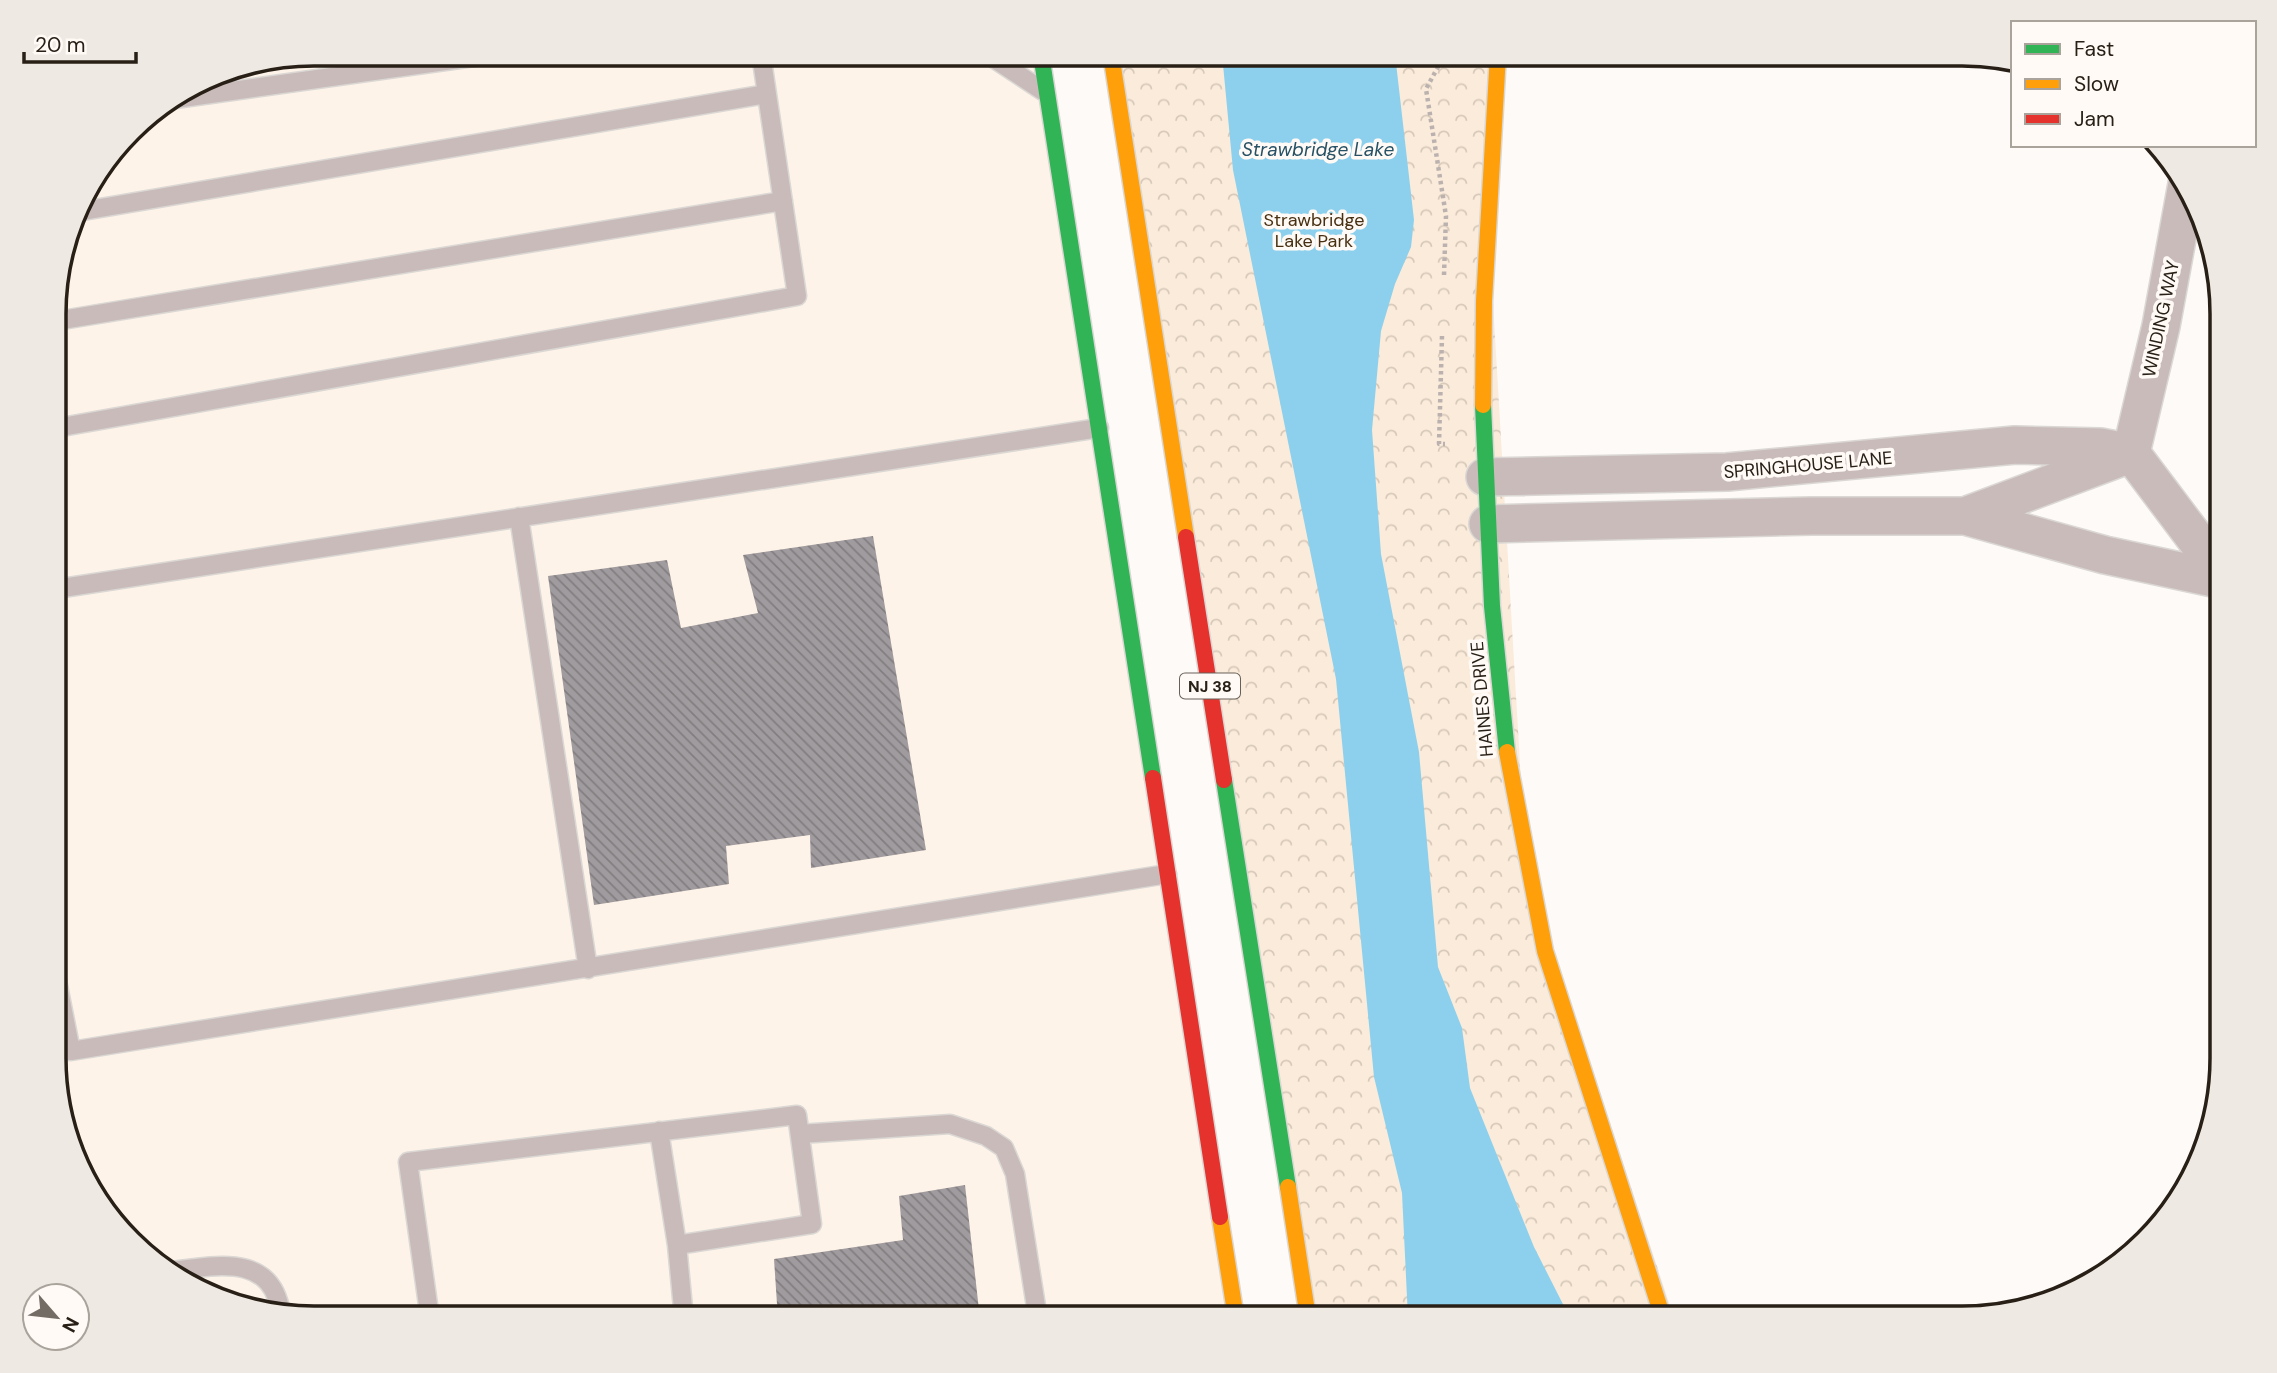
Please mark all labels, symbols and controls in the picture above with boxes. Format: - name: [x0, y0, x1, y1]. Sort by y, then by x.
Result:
- scale bar: [24, 21, 136, 65]
- legend: [2011, 21, 2256, 147]
- text: 20 m: [35, 31, 86, 59]
- text: Fast: [2074, 35, 2114, 63]
- text: Slow: [2074, 70, 2119, 98]
- text: Jam: [2074, 105, 2115, 133]
- water label: Strawbridge Lake: [1242, 137, 1394, 162]
- park label: Strawbridge Lake Park: [1264, 208, 1364, 253]
- street label: WINDING WAY: [2137, 258, 2185, 380]
- street label: SPRINGHOUSE LANE: [1723, 446, 1893, 484]
- street label: HAINES DRIVE: [1465, 640, 1499, 758]
- road number: NJ 38: [1180, 674, 1240, 698]
- north arrow: [21, 1282, 91, 1352]
- text: N: [56, 1313, 85, 1337]

